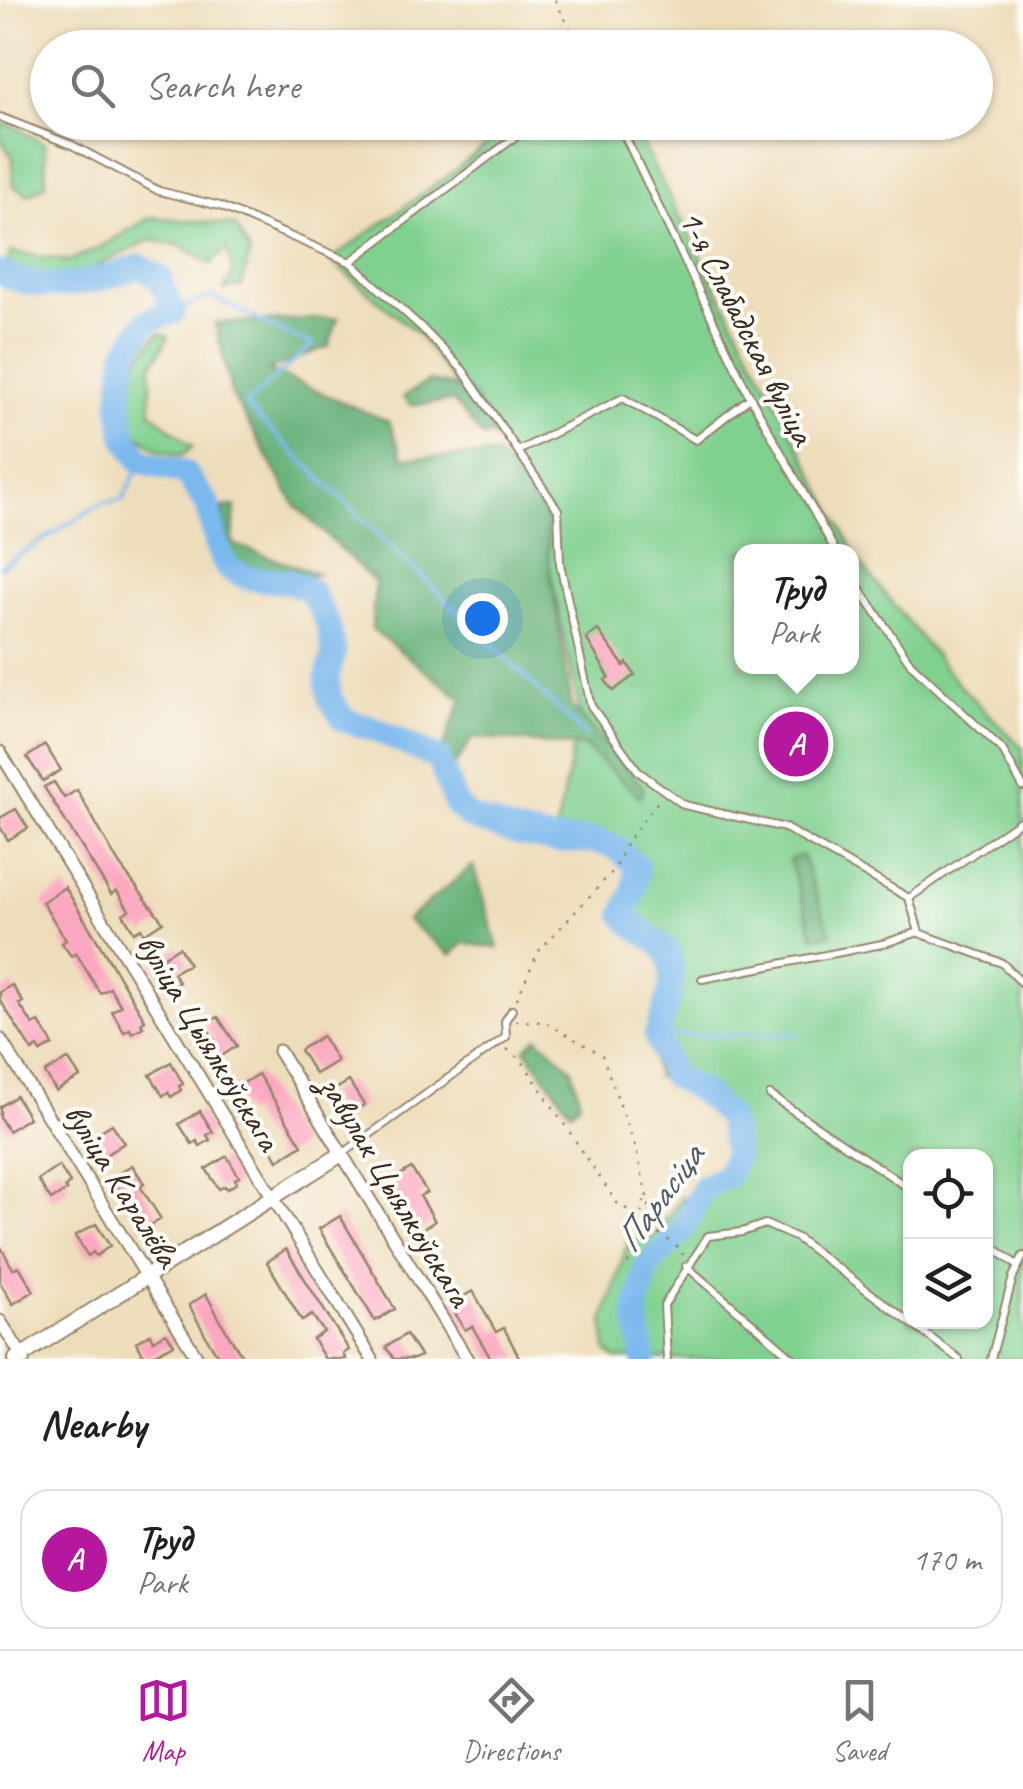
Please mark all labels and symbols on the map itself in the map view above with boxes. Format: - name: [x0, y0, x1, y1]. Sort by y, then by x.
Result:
- street label: 1-я Слабадская вуліца: [668, 202, 827, 455]
- your location: [457, 593, 508, 644]
- pin: A: [764, 706, 828, 782]
- street label: вуліца Цыялкоўскага: [127, 925, 292, 1160]
- street label: завулак Цыялкоўскага: [307, 1064, 484, 1316]
- street label: вуліца Каралёва: [54, 1095, 192, 1278]
- water label: Парасіца: [604, 1132, 716, 1261]

